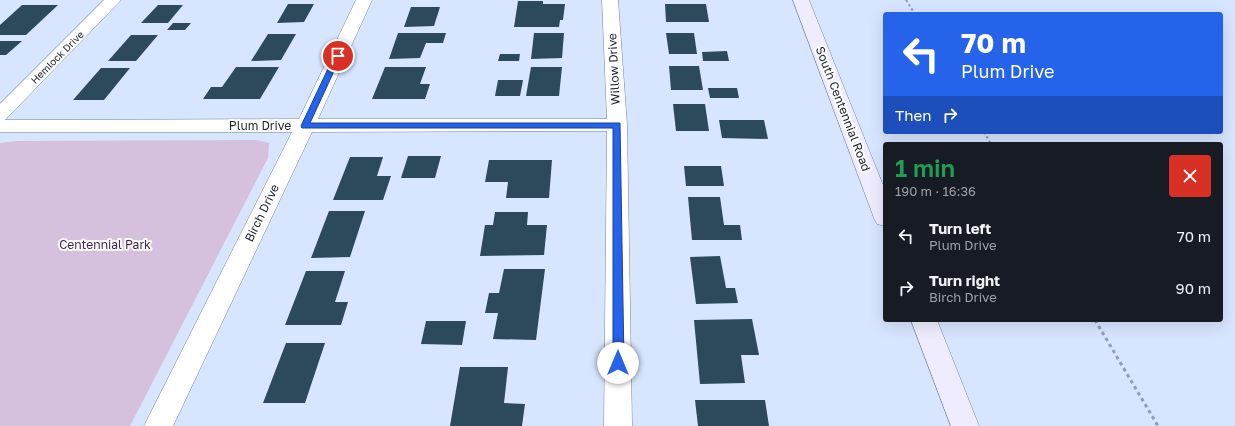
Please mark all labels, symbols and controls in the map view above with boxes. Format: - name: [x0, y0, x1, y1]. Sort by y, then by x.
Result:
- text: 70 m: [961, 26, 1026, 59]
- street label: Hemlock Drive: [28, 28, 86, 86]
- icon: left: [895, 28, 947, 80]
- street label: Willow Drive: [604, 33, 623, 105]
- pin: [321, 39, 355, 73]
- street label: South Centennial Road: [813, 44, 874, 173]
- icon: arrive: [327, 45, 349, 67]
- text: Plum Drive: [961, 60, 1054, 82]
- icon: right: [939, 104, 961, 126]
- text: Then: [895, 106, 931, 124]
- street label: Plum Drive: [229, 118, 291, 133]
- text: 1 min: [895, 153, 955, 182]
- button: close: [1169, 155, 1211, 197]
- street label: Birch Drive: [241, 181, 282, 244]
- text: 190 m · 16:36: [895, 183, 976, 199]
- text: Turn left: [929, 219, 991, 237]
- icon: left: [895, 225, 917, 247]
- text: 70 m: [1177, 227, 1211, 245]
- park label: Centennial Park: [59, 237, 151, 252]
- text: Plum Drive: [929, 237, 997, 253]
- text: Turn right: [929, 271, 1000, 289]
- icon: right: [895, 277, 917, 299]
- text: 90 m: [1176, 279, 1211, 297]
- text: Birch Drive: [929, 289, 997, 305]
- position arrow: [597, 342, 639, 384]

